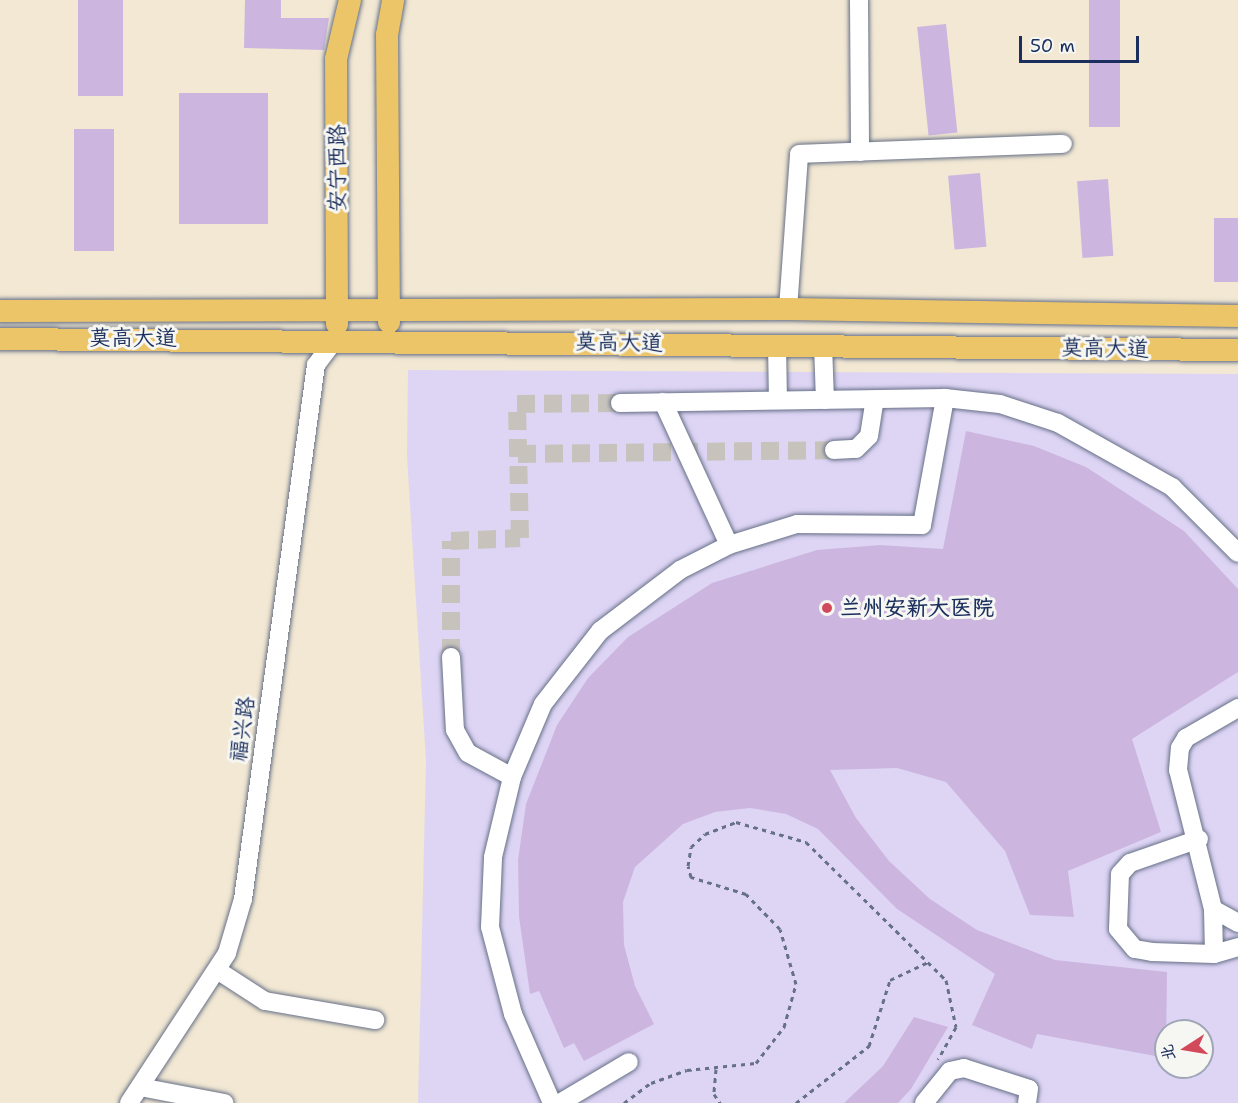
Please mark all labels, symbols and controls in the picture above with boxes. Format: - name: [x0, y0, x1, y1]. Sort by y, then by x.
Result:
- scale bar: [1022, 24, 1142, 62]
- text: 50 m: [1030, 34, 1075, 58]
- street label: 安宁西路: [324, 124, 350, 212]
- street label: 莫高大道: [89, 325, 177, 351]
- street label: 莫高大道: [575, 328, 663, 356]
- street label: 莫高大道: [1061, 334, 1149, 362]
- place label: 兰州安新大医院: [840, 595, 994, 621]
- marker: 兰州安新大医院: [818, 599, 836, 617]
- street label: 福兴路: [224, 694, 260, 764]
- north arrow: [1154, 1019, 1214, 1079]
- text: 北: [1156, 1042, 1180, 1062]

